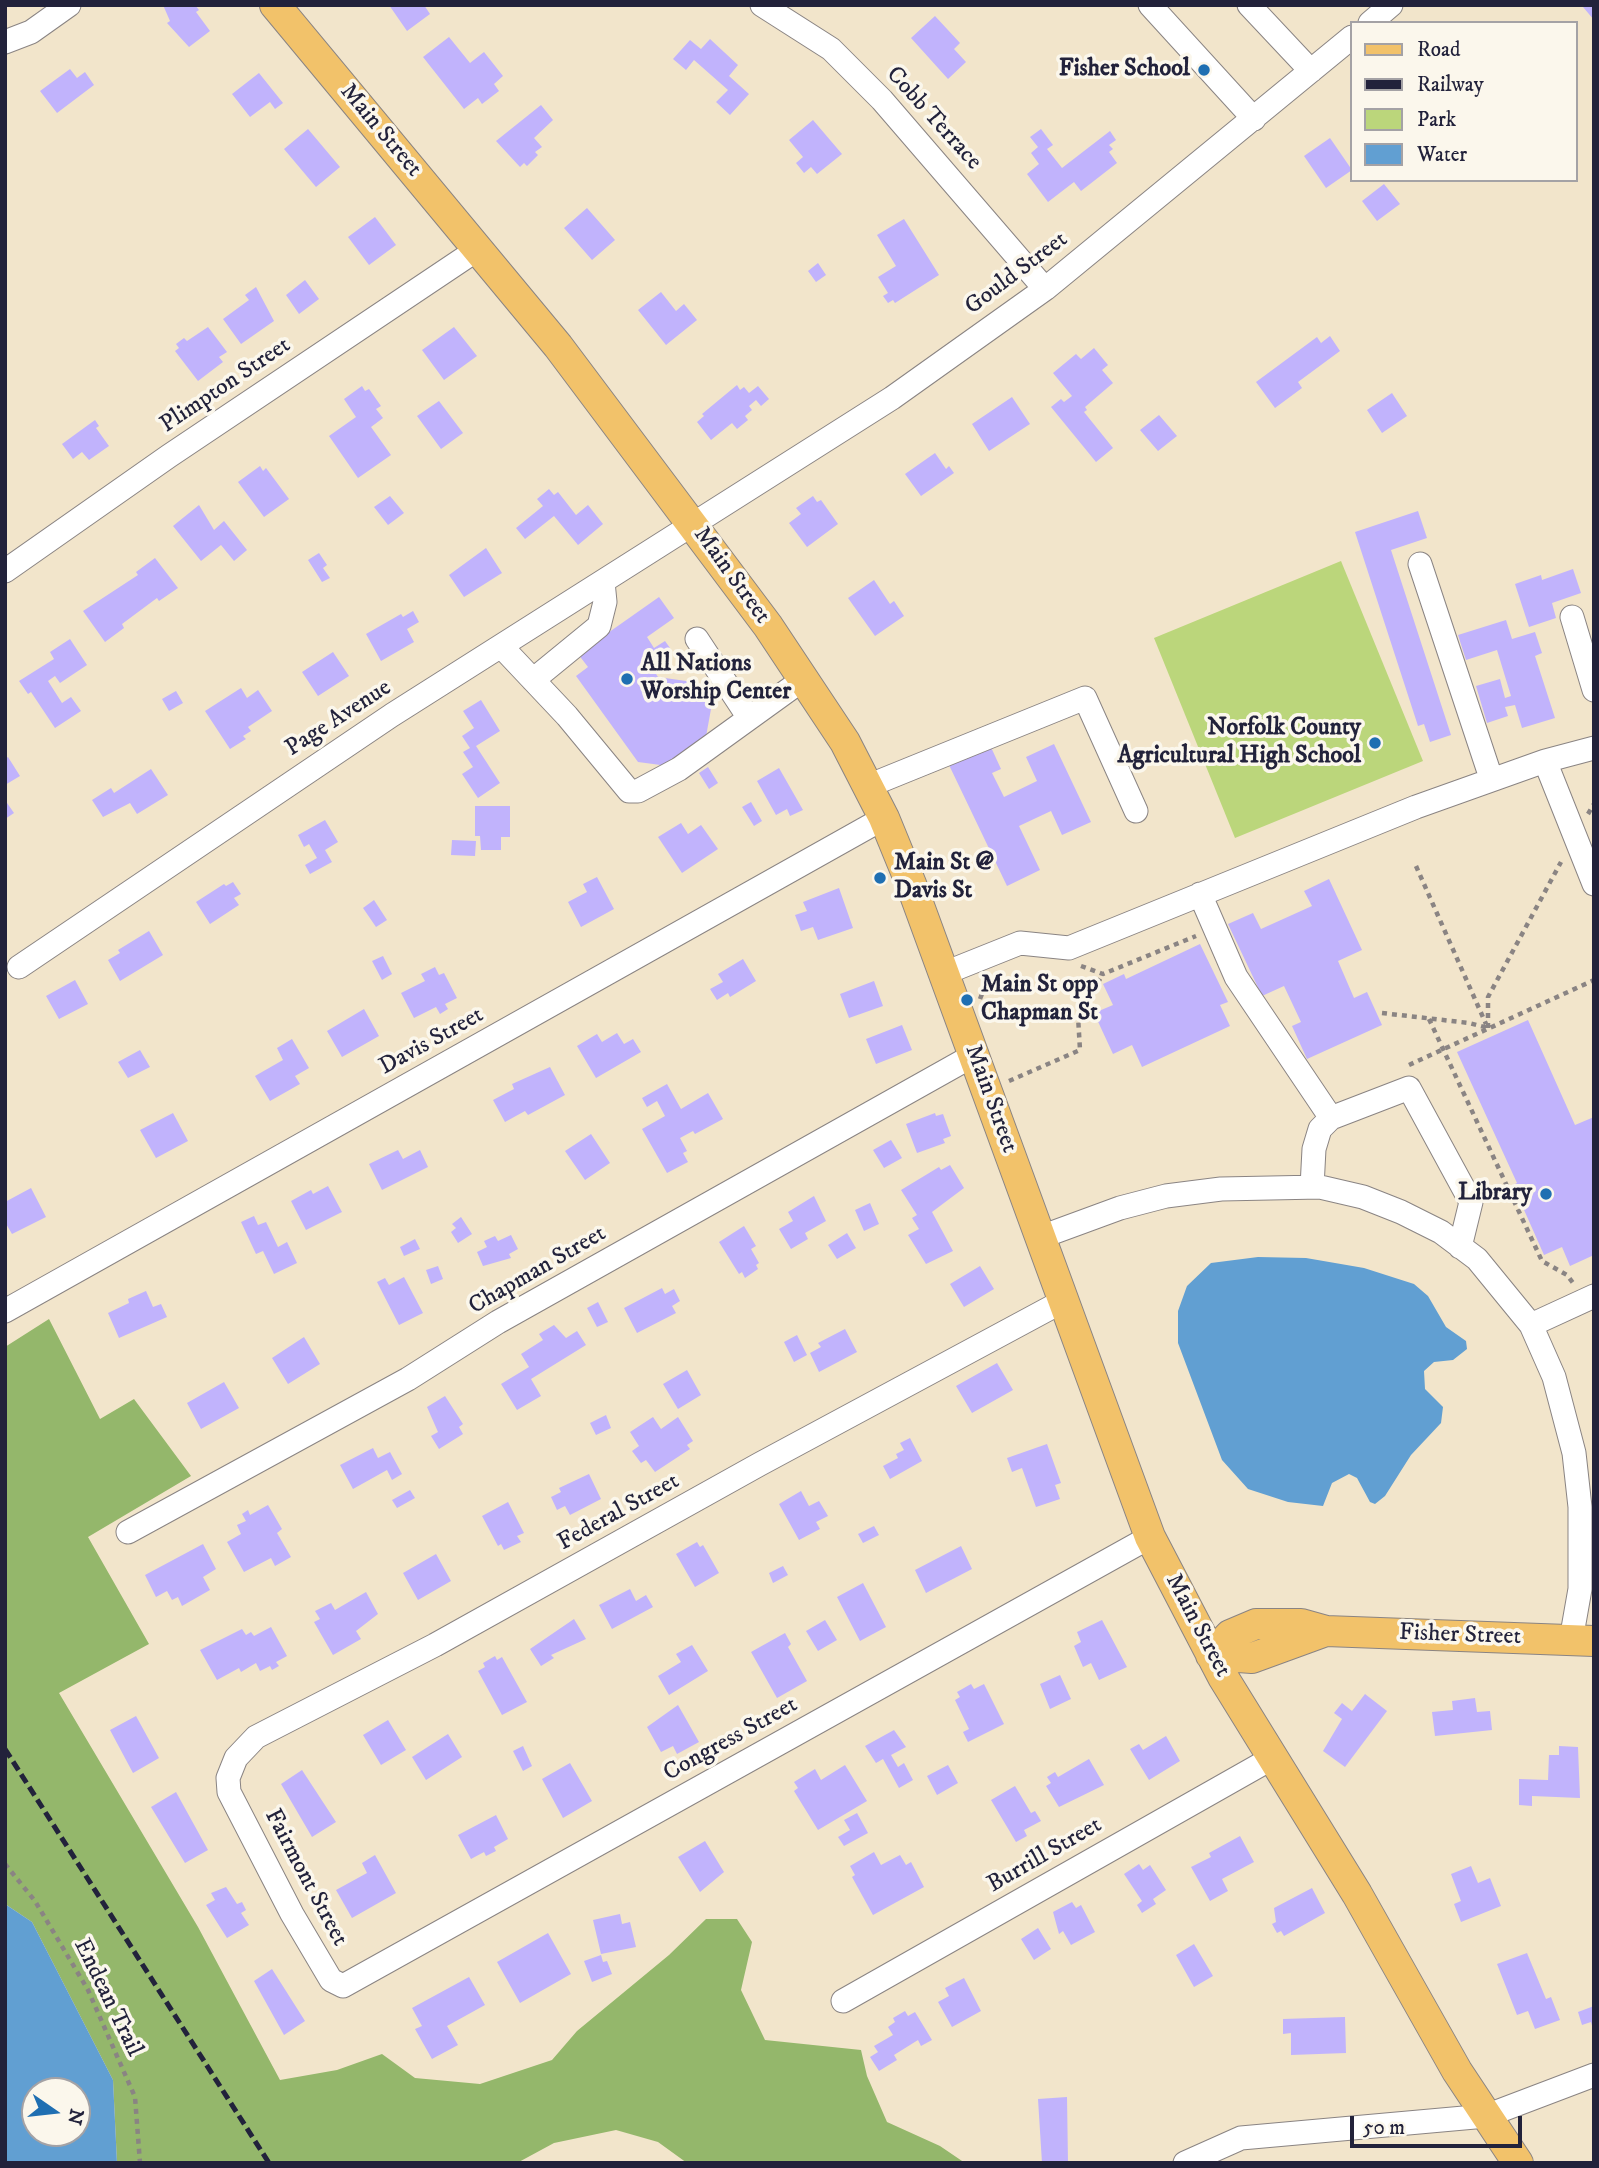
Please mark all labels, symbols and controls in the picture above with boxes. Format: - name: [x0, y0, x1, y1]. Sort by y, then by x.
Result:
- legend: [1350, 21, 1578, 182]
- text: Road: [1417, 37, 1461, 63]
- place label: Fisher School: [1059, 56, 1190, 84]
- street label: Cobb Terrace: [879, 61, 987, 177]
- marker: Fisher School: [1196, 62, 1212, 78]
- text: Railway: [1417, 72, 1484, 98]
- street label: Main Street: [333, 79, 427, 183]
- text: Park: [1417, 107, 1456, 133]
- text: Water: [1417, 142, 1467, 168]
- street label: Gould Street: [960, 226, 1074, 322]
- street label: Plimpton Street: [155, 332, 297, 440]
- street label: Main Street: [686, 522, 776, 630]
- place label: All Nations Worship Center: [641, 651, 791, 707]
- marker: All Nations Worship Center: [619, 671, 635, 687]
- street label: Page Avenue: [281, 674, 397, 764]
- place label: Norfolk County Agricultural High School: [1117, 715, 1361, 771]
- marker: Norfolk County Agricultural High School: [1367, 735, 1383, 751]
- place label: Main St @ Davis St: [894, 850, 994, 906]
- marker: Main St @ Davis St: [872, 870, 888, 886]
- place label: Main St opp Chapman St: [981, 972, 1098, 1028]
- marker: Main St opp Chapman St: [959, 992, 975, 1008]
- street label: Davis Street: [375, 1002, 489, 1082]
- street label: Main Street: [957, 1041, 1023, 1157]
- place label: Library: [1458, 1180, 1532, 1208]
- marker: Library: [1538, 1186, 1554, 1202]
- street label: Chapman Street: [464, 1220, 612, 1322]
- street label: Federal Street: [553, 1468, 685, 1558]
- street label: Main Street: [1158, 1569, 1236, 1683]
- street label: Fisher Street: [1398, 1619, 1522, 1653]
- street label: Congress Street: [659, 1691, 803, 1789]
- street label: Fairmont Street: [257, 1805, 353, 1951]
- street label: Burrill Street: [983, 1812, 1107, 1900]
- street label: Endean Trail: [66, 1934, 148, 2062]
- north arrow: [21, 2077, 91, 2147]
- scale bar: [1354, 2102, 1526, 2146]
- text: N: [62, 2106, 88, 2127]
- text: 50 m: [1363, 2115, 1405, 2141]

